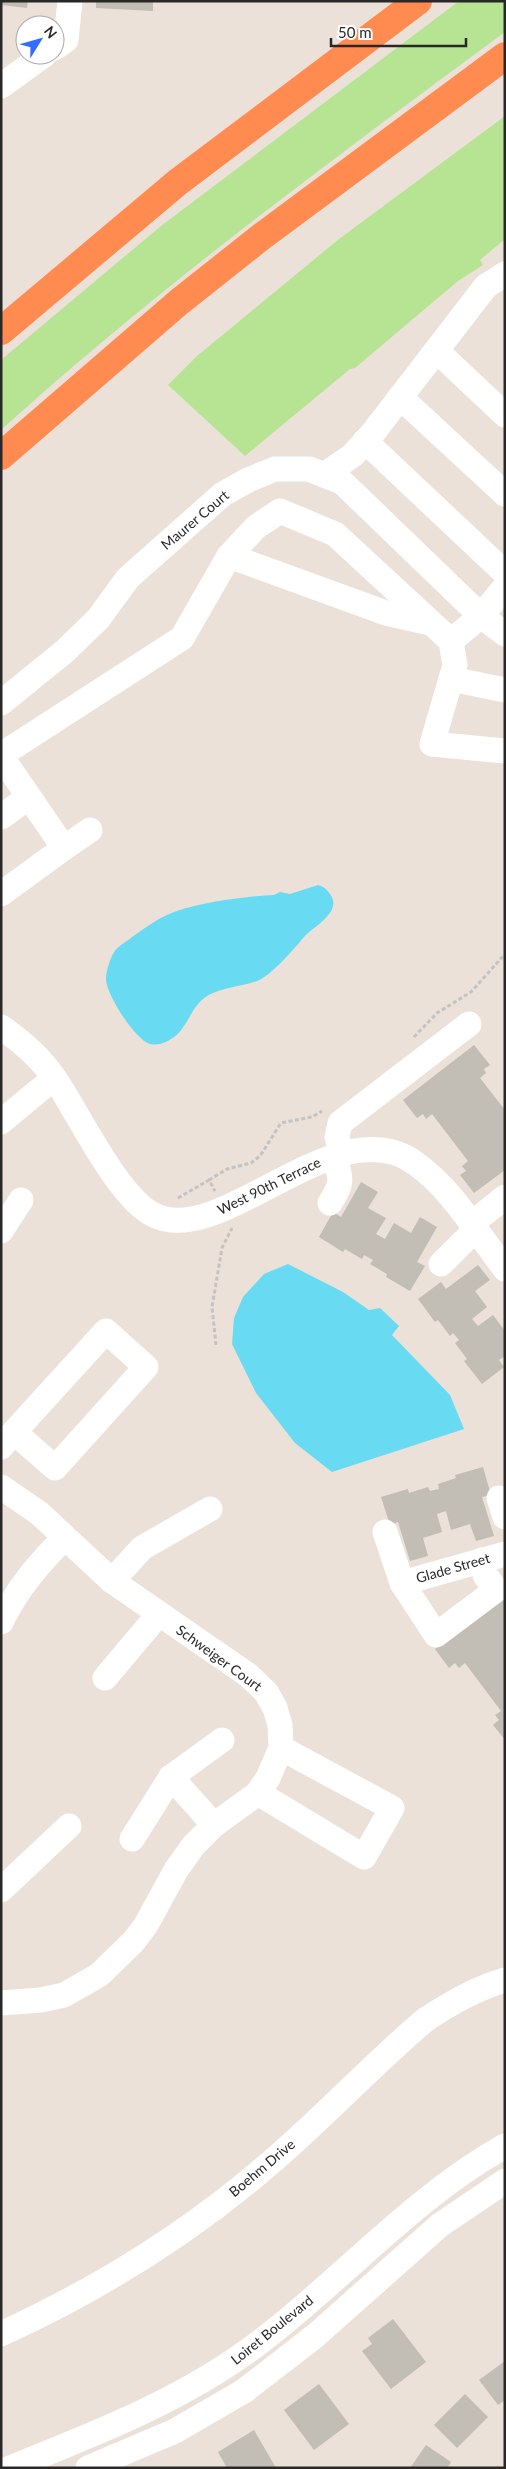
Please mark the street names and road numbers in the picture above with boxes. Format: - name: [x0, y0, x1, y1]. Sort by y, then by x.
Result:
- street label: Maurer Court: [157, 486, 232, 553]
- street label: West 90th Terrace: [214, 1153, 323, 1218]
- street label: Glade Street: [414, 1549, 492, 1586]
- street label: Schweiger Court: [173, 1621, 265, 1694]
- street label: Boehm Drive: [225, 2135, 298, 2200]
- street label: Loiret Boulevard: [227, 2291, 316, 2368]

